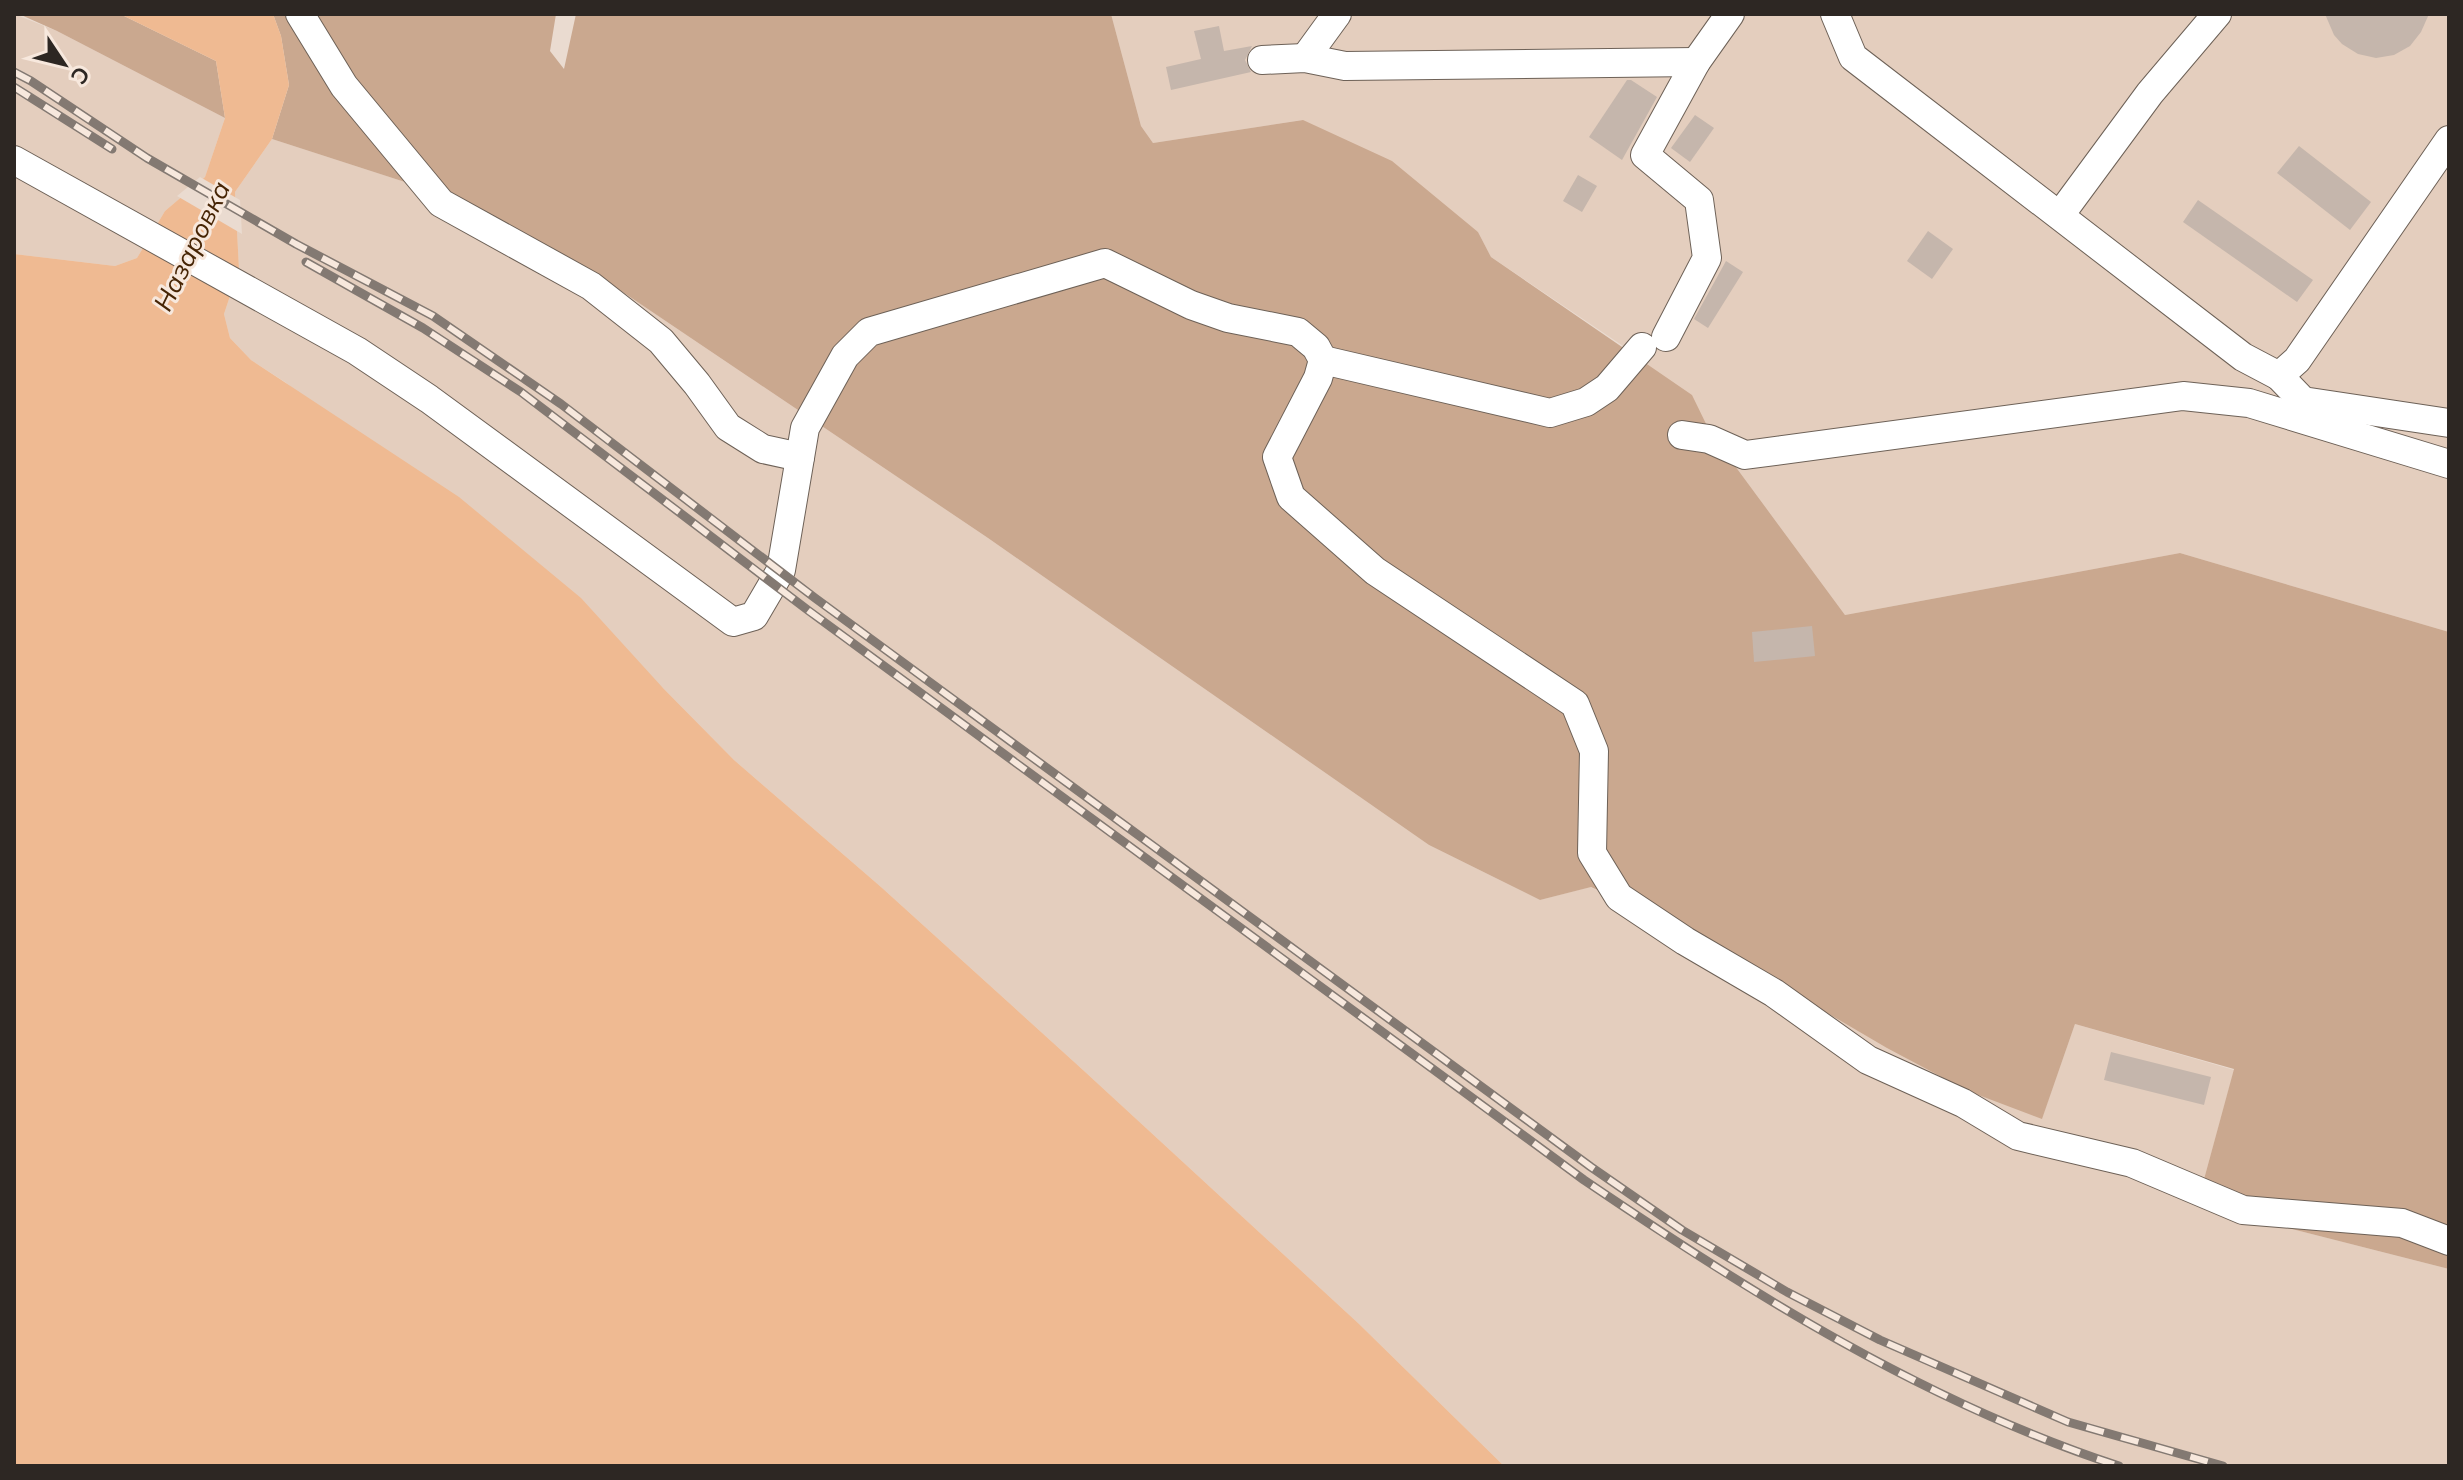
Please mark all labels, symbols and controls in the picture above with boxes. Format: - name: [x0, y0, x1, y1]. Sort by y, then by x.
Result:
- north arrow: [24, 24, 104, 104]
- text: С: [65, 61, 96, 90]
- water label: Назаровка: [146, 176, 237, 316]

